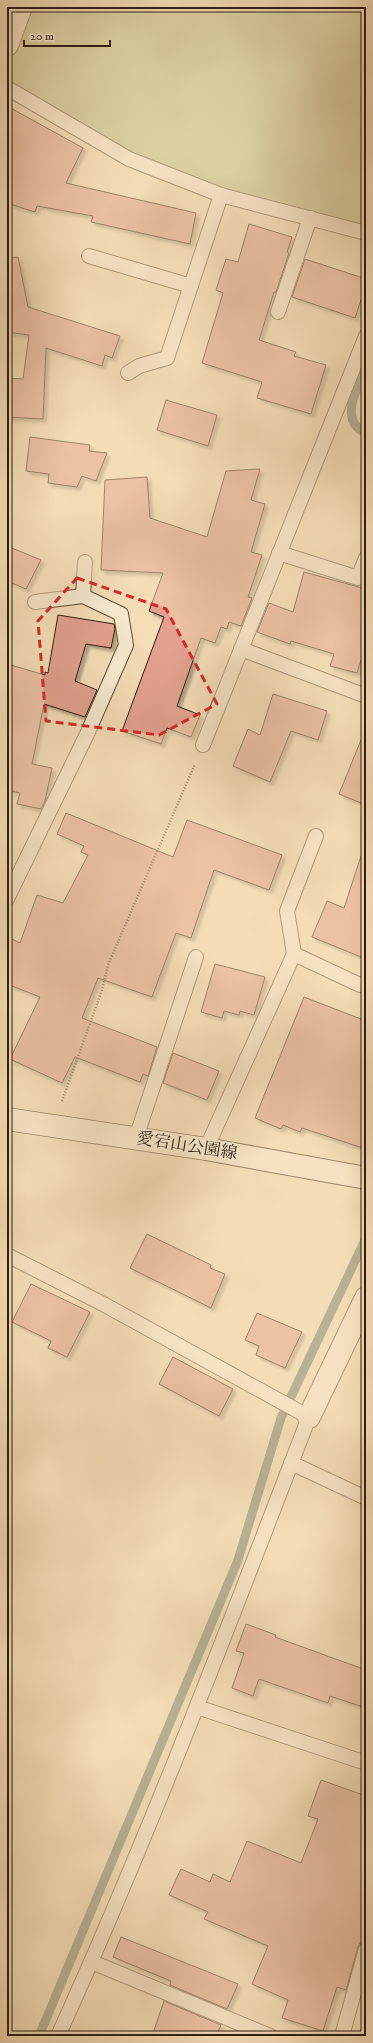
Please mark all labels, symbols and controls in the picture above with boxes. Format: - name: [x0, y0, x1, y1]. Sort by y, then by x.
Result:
- scale bar: [24, 22, 110, 48]
- text: 20 m: [30, 29, 54, 44]
- street label: 愛宕山公園線: [135, 1127, 239, 1165]

